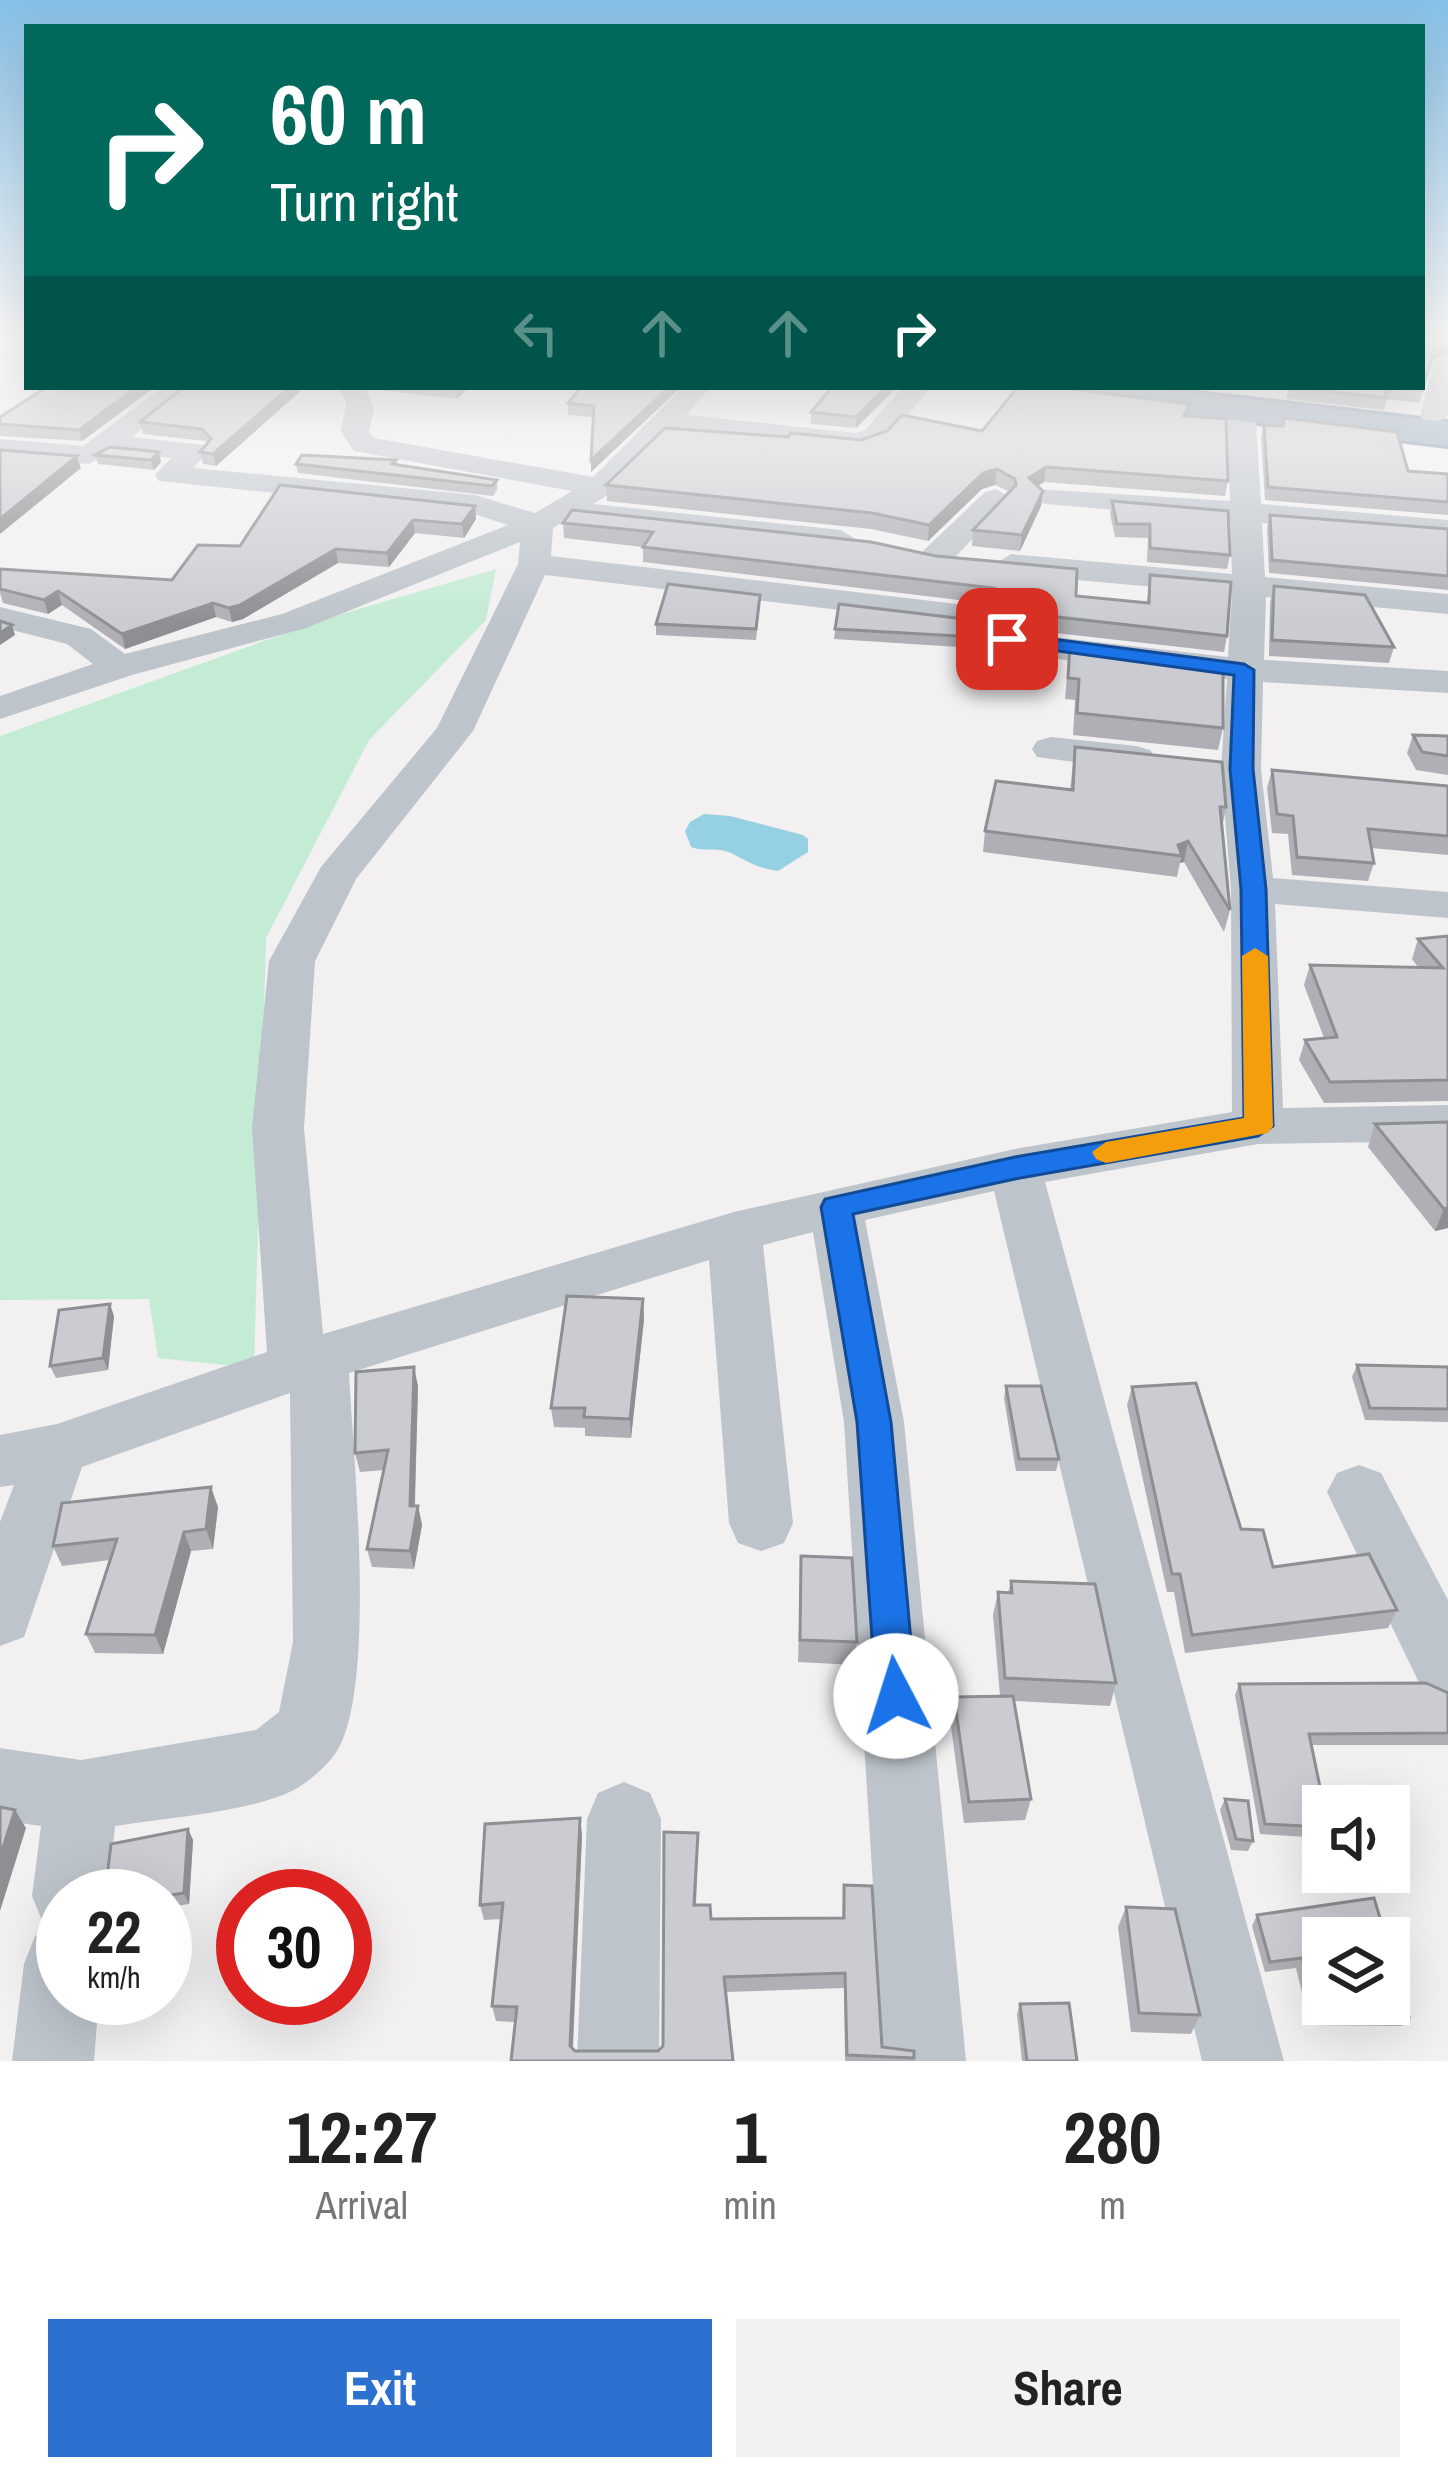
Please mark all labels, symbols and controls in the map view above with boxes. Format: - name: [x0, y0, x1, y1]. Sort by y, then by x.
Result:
- text: 60 m: [270, 57, 427, 170]
- icon: right: [72, 72, 228, 228]
- text: Turn right: [270, 165, 458, 238]
- icon: left: [503, 300, 569, 366]
- icon: ahead: [629, 300, 695, 366]
- icon: ahead: [755, 300, 821, 366]
- icon: right: [881, 300, 947, 366]
- pin: [956, 588, 1058, 690]
- icon: arrive: [974, 606, 1040, 672]
- position arrow: [833, 1633, 959, 1759]
- map controls: [1302, 1785, 1410, 2025]
- button: sound: [1302, 1785, 1410, 1893]
- speed limit sign: 30: [216, 1869, 372, 2025]
- text: 22: [87, 1891, 141, 1972]
- button: layers: [1302, 1917, 1410, 2025]
- text: km/h: [87, 1957, 141, 1997]
- text: 12:27: [286, 2088, 437, 2185]
- text: 1: [734, 2088, 767, 2185]
- text: 280: [1063, 2088, 1162, 2185]
- text: Arrival: [316, 2179, 408, 2231]
- text: min: [724, 2179, 777, 2231]
- text: m: [1099, 2179, 1126, 2231]
- button: Exit: [48, 2319, 712, 2457]
- button: Share: [736, 2319, 1400, 2457]

